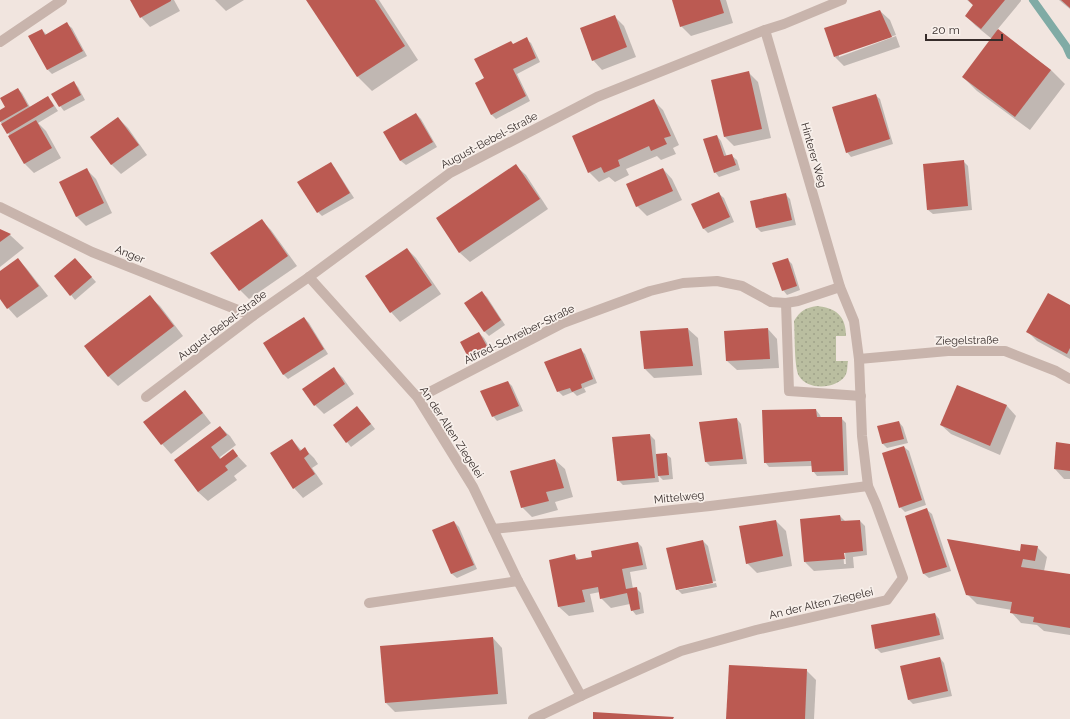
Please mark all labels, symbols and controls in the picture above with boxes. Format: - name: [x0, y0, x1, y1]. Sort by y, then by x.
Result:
- scale bar: [926, 16, 1002, 42]
- text: 20 m: [932, 23, 960, 37]
- street label: August-Bebel-Straße: [439, 109, 540, 172]
- street label: Hinterer Weg: [798, 121, 829, 189]
- street label: Anger: [113, 243, 147, 266]
- street label: August-Bebel-Straße: [175, 287, 270, 363]
- street label: Alfred-Schreiber-Straße: [462, 302, 577, 367]
- street label: Ziegelstraße: [935, 333, 999, 348]
- street label: An der Alten Ziegelei: [417, 384, 486, 481]
- street label: Mittelweg: [653, 488, 705, 507]
- street label: An der Alten Ziegelei: [768, 585, 875, 622]

